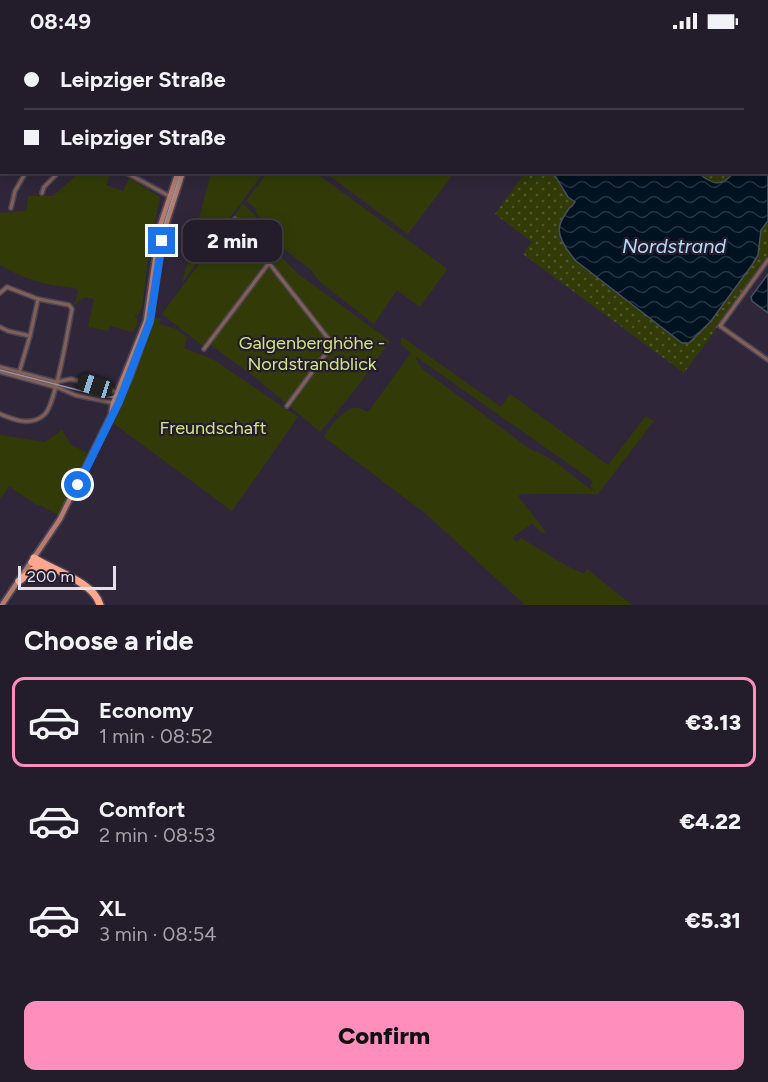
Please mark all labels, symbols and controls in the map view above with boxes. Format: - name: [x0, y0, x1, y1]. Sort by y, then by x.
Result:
- text: 08:49: [30, 8, 91, 35]
- text: Leipziger Straße: [60, 66, 226, 93]
- text: Leipziger Straße: [60, 124, 226, 151]
- callout: 2 min: [183, 220, 282, 262]
- route end: [148, 227, 175, 254]
- text: 2 min: [207, 229, 258, 253]
- water label: Nordstrand: [622, 234, 726, 258]
- park label: Galgenberghöhe - Nordstrandblick: [239, 332, 385, 375]
- car: [75, 372, 115, 400]
- park label: Freundschaft: [160, 417, 267, 439]
- route start: [64, 471, 91, 498]
- scale bar: [18, 563, 116, 590]
- text: 200 m: [27, 567, 74, 586]
- text: Choose a ride: [24, 624, 193, 657]
- icon: car: [27, 695, 81, 749]
- text: Economy: [99, 697, 194, 724]
- text: €3.13: [685, 709, 741, 736]
- text: 1 min · 08:52: [99, 724, 213, 748]
- icon: car: [27, 794, 81, 848]
- text: Comfort: [99, 796, 185, 823]
- text: €4.22: [680, 808, 741, 835]
- text: 2 min · 08:53: [99, 823, 215, 847]
- icon: car: [27, 893, 81, 947]
- text: XL: [99, 895, 126, 922]
- text: €5.31: [685, 907, 741, 934]
- text: 3 min · 08:54: [99, 922, 217, 946]
- button: Confirm: [24, 1001, 744, 1070]

